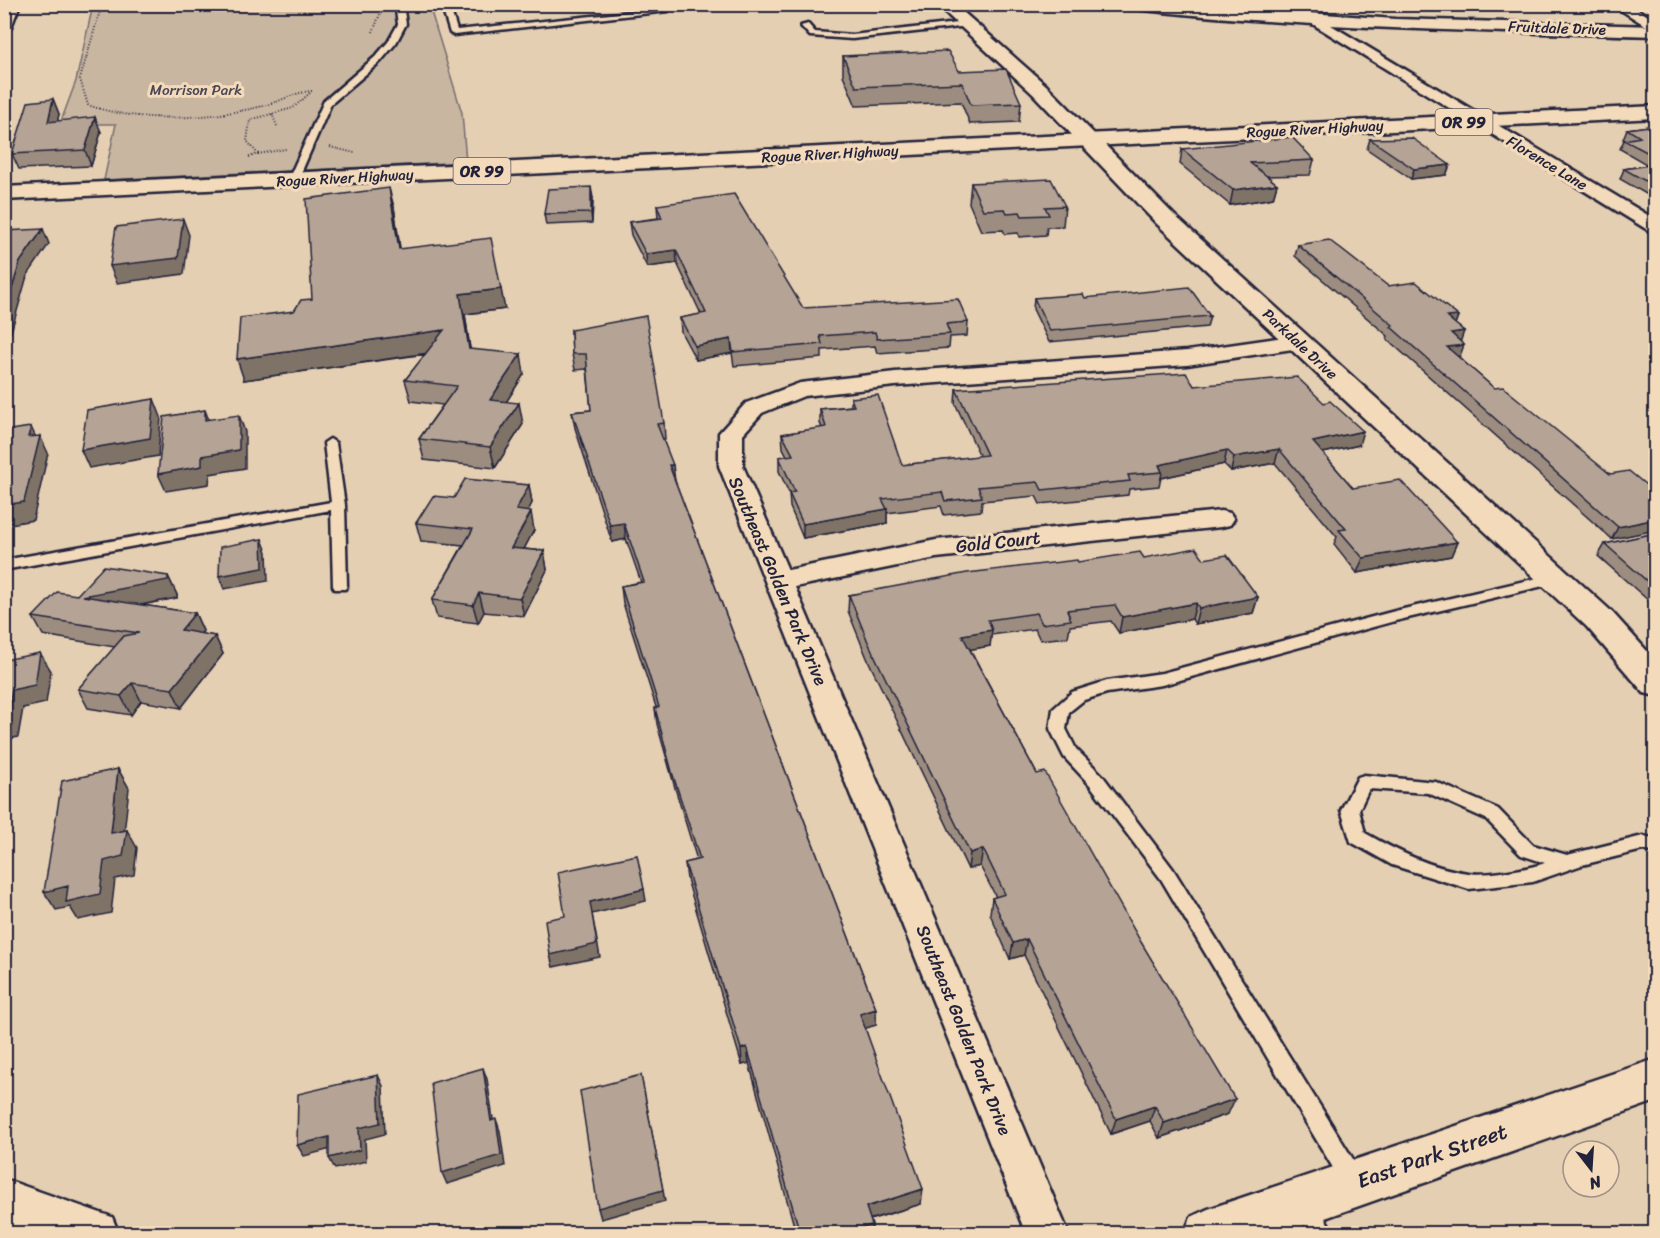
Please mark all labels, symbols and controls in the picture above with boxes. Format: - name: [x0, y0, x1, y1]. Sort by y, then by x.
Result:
- street label: Fruitdale Drive: [1508, 13, 1606, 43]
- park label: Morrison Park: [150, 77, 242, 103]
- road number: OR 99: [1436, 109, 1492, 135]
- street label: Rogue River Highway: [1246, 112, 1384, 146]
- street label: Florence Lane: [1501, 128, 1593, 198]
- street label: Rogue River Highway: [761, 137, 899, 171]
- road number: OR 99: [454, 158, 510, 184]
- street label: Rogue River Highway: [276, 161, 414, 195]
- street label: Parkdale Drive: [1256, 302, 1344, 386]
- street label: Southeast Golden Park Drive: [719, 471, 837, 691]
- street label: Gold Court: [954, 522, 1042, 562]
- street label: Southeast Golden Park Drive: [907, 920, 1021, 1141]
- street label: East Park Street: [1352, 1113, 1512, 1199]
- north arrow: [1561, 1139, 1621, 1199]
- text: N: [1585, 1167, 1606, 1199]

